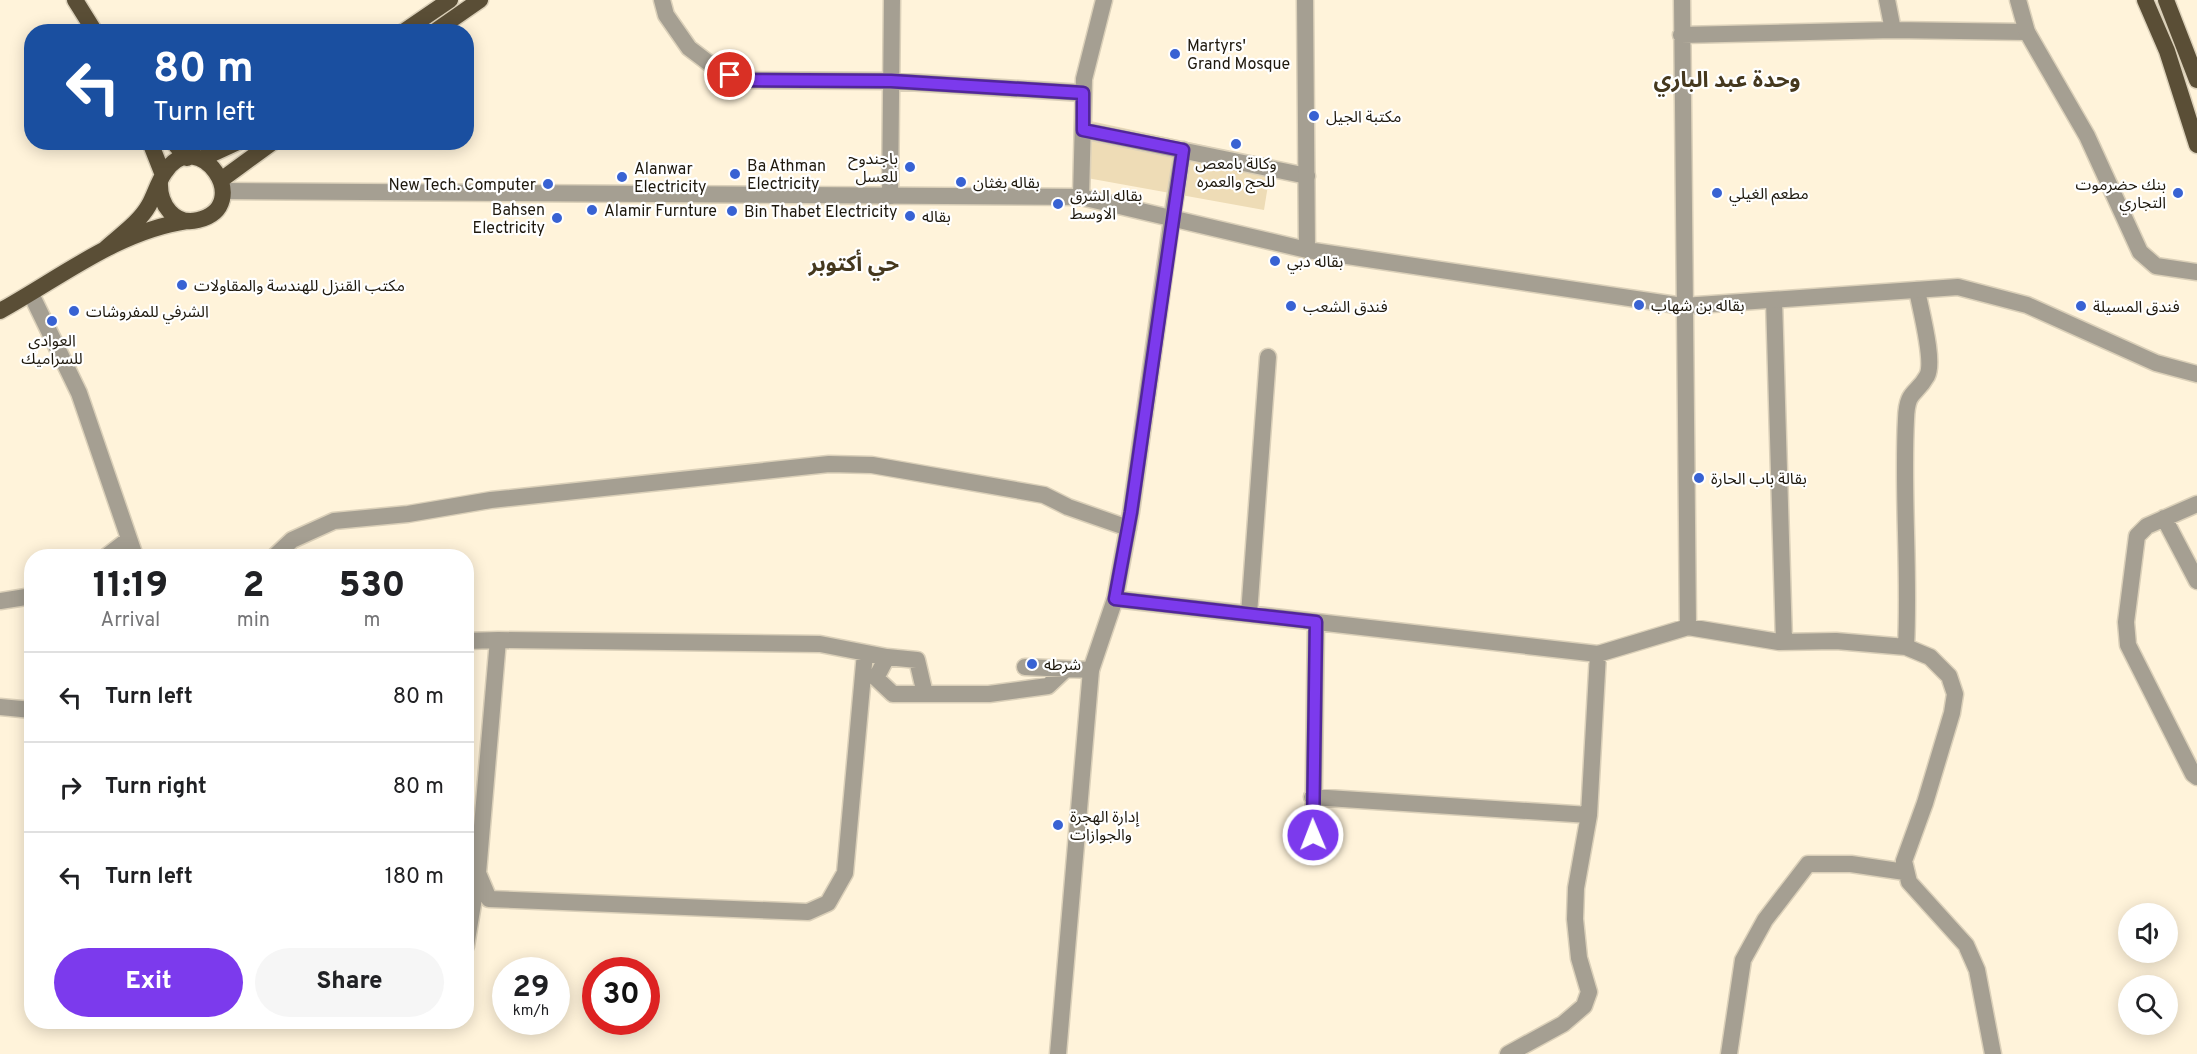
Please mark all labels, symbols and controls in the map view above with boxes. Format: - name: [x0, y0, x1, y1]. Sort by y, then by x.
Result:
- place label: Martyrs' Grand Mosque: [1187, 37, 1290, 75]
- text: 80 m: [153, 44, 254, 97]
- marker: Martyrs' Grand Mosque: [1168, 47, 1182, 61]
- icon: left: [54, 48, 132, 126]
- pin: [704, 49, 755, 100]
- icon: arrive: [713, 58, 746, 91]
- district label: وحدة عبد الباري: [1653, 68, 1801, 97]
- text: Turn left: [153, 96, 255, 130]
- place label: مكتبة الجيل: [1326, 108, 1401, 128]
- marker: مكتبة الجيل: [1307, 109, 1321, 123]
- marker: وكالة بامعص للحج والعمره: [1229, 137, 1243, 151]
- place label: باجندوح للعسل: [848, 150, 898, 188]
- place label: وكالة بامعص للحج والعمره: [1195, 155, 1277, 194]
- place label: Ba Athman Electricity: [747, 157, 826, 195]
- place label: Alanwar Electricity: [634, 160, 706, 198]
- marker: باجندوح للعسل: [903, 160, 917, 174]
- marker: Ba Athman Electricity: [728, 167, 742, 181]
- marker: Alanwar Electricity: [615, 170, 629, 184]
- place label: بقاله بغثان: [973, 174, 1040, 194]
- marker: بقاله بغثان: [954, 175, 968, 189]
- place label: New Tech. Computer: [388, 176, 536, 196]
- place label: بنك حضرموت التجاري: [2076, 176, 2166, 215]
- marker: New Tech. Computer: [541, 177, 555, 191]
- place label: مطعم الغيلي: [1729, 185, 1809, 206]
- marker: مطعم الغيلي: [1710, 186, 1724, 200]
- marker: بنك حضرموت التجاري: [2171, 186, 2185, 200]
- place label: بقاله الشرق الاوسط: [1070, 187, 1142, 225]
- marker: بقاله الشرق الاوسط: [1051, 197, 1065, 211]
- place label: Bahsen Electricity: [473, 201, 545, 239]
- place label: Alamir Furnture: [604, 202, 717, 222]
- marker: Alamir Furnture: [585, 203, 599, 217]
- place label: Bin Thabet Electricity: [744, 203, 897, 223]
- marker: Bin Thabet Electricity: [725, 204, 739, 218]
- place label: بقاله: [922, 208, 951, 228]
- marker: بقاله: [903, 209, 917, 223]
- marker: Bahsen Electricity: [550, 211, 564, 225]
- district label: حي أكتوبر: [808, 249, 899, 281]
- place label: بقاله دبي: [1287, 253, 1343, 274]
- marker: بقاله دبي: [1268, 254, 1282, 268]
- place label: مكتب القنزل للهندسة والمقاولات: [194, 277, 405, 297]
- marker: مكتب القنزل للهندسة والمقاولات: [175, 278, 189, 292]
- place label: بقاله بن شهاب: [1651, 297, 1745, 317]
- place label: فندق الشعب: [1303, 298, 1388, 318]
- marker: بقاله بن شهاب: [1632, 298, 1646, 312]
- place label: فندق المسيلة: [2093, 298, 2180, 318]
- marker: فندق الشعب: [1284, 299, 1298, 313]
- marker: فندق المسيلة: [2074, 299, 2088, 313]
- place label: الشرفي للمفروشات: [86, 303, 209, 324]
- marker: الشرفي للمفروشات: [67, 304, 81, 318]
- marker: العوادي للسراميك: [45, 314, 59, 328]
- place label: العوادي للسراميك: [21, 332, 83, 370]
- place label: بقالة باب الحارة: [1711, 470, 1807, 490]
- marker: بقالة باب الحارة: [1692, 471, 1706, 485]
- text: 11:19: [93, 564, 168, 610]
- text: 2: [242, 564, 264, 610]
- text: 530: [339, 564, 405, 610]
- text: Arrival: [101, 608, 160, 634]
- text: min: [237, 608, 270, 634]
- text: m: [364, 608, 380, 634]
- place label: شرطه: [1044, 656, 1081, 676]
- marker: شرطه: [1025, 657, 1039, 671]
- icon: left: [54, 681, 87, 714]
- text: Turn left: [105, 684, 193, 711]
- text: 80 m: [393, 684, 444, 711]
- icon: right: [54, 771, 87, 804]
- text: Turn right: [105, 774, 207, 801]
- text: 80 m: [393, 774, 444, 801]
- position arrow: [1281, 803, 1345, 867]
- place label: إدارة الهجرة والجوازات: [1070, 808, 1140, 846]
- marker: إدارة الهجرة والجوازات: [1051, 818, 1065, 832]
- icon: left: [54, 861, 87, 894]
- text: Turn left: [105, 864, 193, 891]
- text: 180 m: [385, 864, 444, 891]
- map controls: [2118, 903, 2178, 1035]
- button: sound: [2118, 903, 2178, 963]
- button: Exit: [54, 948, 243, 1017]
- button: Share: [255, 948, 444, 1017]
- speed limit sign: 30: [582, 957, 660, 1035]
- text: 29: [513, 970, 549, 1007]
- button: search: [2118, 975, 2178, 1035]
- text: km/h: [513, 1002, 549, 1021]

